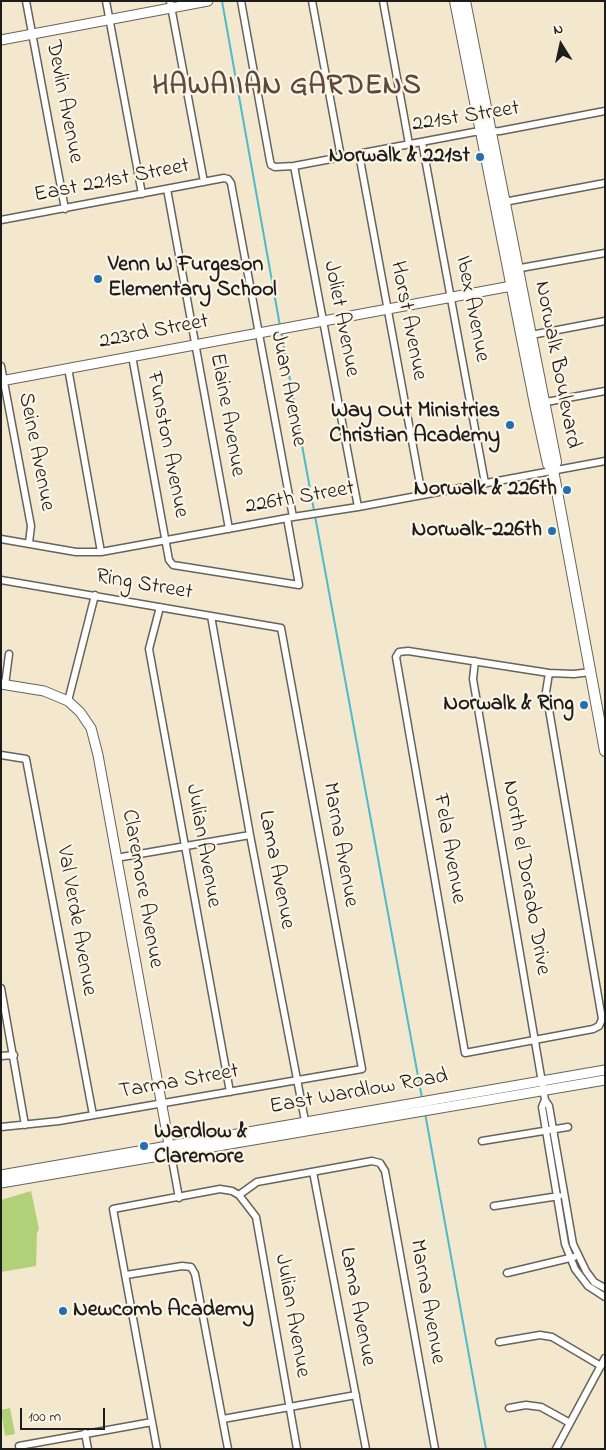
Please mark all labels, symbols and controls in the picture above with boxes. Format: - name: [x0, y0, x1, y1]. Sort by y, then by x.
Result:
- text: N: [552, 19, 565, 41]
- north arrow: [536, 20, 586, 70]
- street label: Devlin Avenue: [38, 38, 88, 166]
- district label: HAWAIIAN GARDENS: [150, 71, 424, 105]
- street label: 221st Street: [410, 96, 522, 140]
- place label: Norwalk & 221st: [329, 144, 470, 170]
- marker: Norwalk & 221st: [474, 151, 486, 163]
- street label: East 221st Street: [32, 154, 192, 210]
- place label: Venn W Furgeson Elementary School: [108, 253, 277, 304]
- street label: Ibex Avenue: [448, 254, 494, 364]
- street label: Joliet Avenue: [316, 259, 364, 379]
- street label: Horst Avenue: [383, 259, 431, 383]
- marker: Venn W Furgeson Elementary School: [92, 273, 104, 285]
- street label: Norwalk Boulevard: [527, 279, 585, 451]
- street label: 223rd Street: [97, 309, 211, 357]
- street label: Juan Avenue: [263, 329, 311, 449]
- street label: Elaine Avenue: [202, 351, 250, 479]
- street label: Funston Avenue: [139, 370, 193, 520]
- street label: Seine Avenue: [11, 391, 59, 513]
- place label: Way Out Ministries Christian Academy: [329, 399, 500, 451]
- marker: Way Out Ministries Christian Academy: [504, 419, 516, 431]
- street label: 226th Street: [243, 476, 357, 522]
- place label: Norwalk & 226th: [414, 477, 557, 503]
- marker: Norwalk & 226th: [561, 484, 573, 496]
- place label: Norwalk-226th: [412, 518, 542, 544]
- marker: Norwalk-226th: [546, 525, 558, 537]
- street label: Ring Street: [94, 565, 194, 607]
- place label: Norwalk & Ring: [443, 692, 574, 718]
- marker: Norwalk & Ring: [578, 699, 590, 711]
- street label: North el Dorado Drive: [495, 779, 555, 977]
- street label: Marna Avenue: [315, 781, 363, 909]
- street label: Julian Avenue: [178, 782, 226, 910]
- street label: Fela Avenue: [425, 792, 471, 906]
- street label: Claremore Avenue: [114, 808, 168, 970]
- street label: Lama Avenue: [251, 808, 299, 932]
- street label: Val Verde Avenue: [49, 844, 101, 998]
- street label: Tarma Street: [117, 1059, 241, 1107]
- street label: East Wardlow Road: [268, 1064, 450, 1122]
- place label: Wardlow & Claremore: [154, 1120, 247, 1172]
- marker: Wardlow & Claremore: [138, 1140, 150, 1152]
- street label: Marna Avenue: [402, 1238, 450, 1366]
- street label: Lama Avenue: [332, 1245, 380, 1369]
- street label: Julian Avenue: [267, 1252, 315, 1380]
- place label: Newcomb Academy: [73, 1298, 254, 1324]
- marker: Newcomb Academy: [57, 1305, 69, 1317]
- scale bar: [22, 1398, 108, 1430]
- text: 100 m: [28, 1406, 61, 1428]

